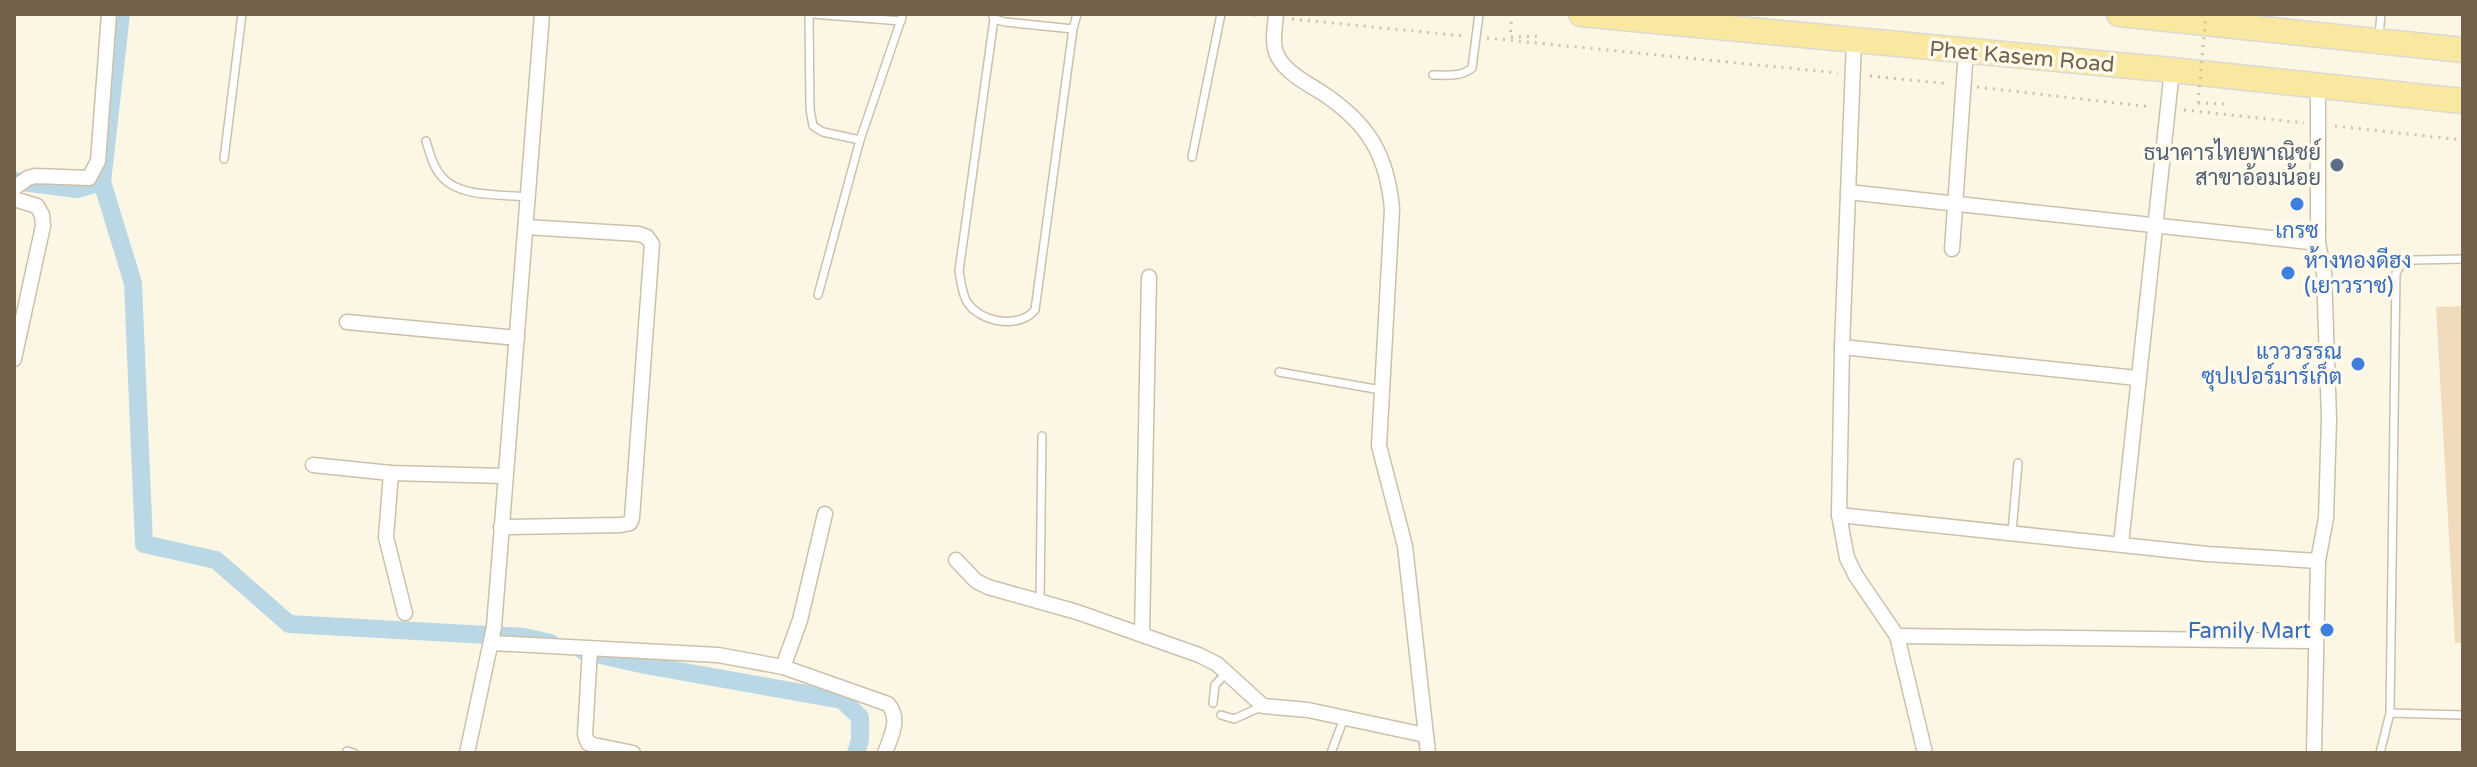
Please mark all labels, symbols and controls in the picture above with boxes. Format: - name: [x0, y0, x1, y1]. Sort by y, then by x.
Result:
- street label: Phet Kasem Road: [1928, 36, 2116, 78]
- place label: ธนาคารไทยพาณิชย์ สาขาอ้อมน้อย: [2143, 138, 2321, 191]
- marker: ธนาคารไทยพาณิชย์ สาขาอ้อมน้อย: [2328, 156, 2346, 174]
- marker: เกรซ: [2288, 195, 2306, 213]
- place label: เกรซ: [2275, 218, 2319, 244]
- place label: ห้างทองดีฮง (เยาวราช): [2304, 246, 2411, 299]
- marker: ห้างทองดีฮง (เยาวราช): [2279, 264, 2297, 282]
- place label: แวววรรณ ซุปเปอร์มาร์เก็ต: [2202, 339, 2342, 392]
- marker: แวววรรณ ซุปเปอร์มาร์เก็ต: [2349, 355, 2367, 373]
- place label: Family Mart: [2188, 618, 2311, 644]
- marker: Family Mart: [2318, 621, 2336, 639]

